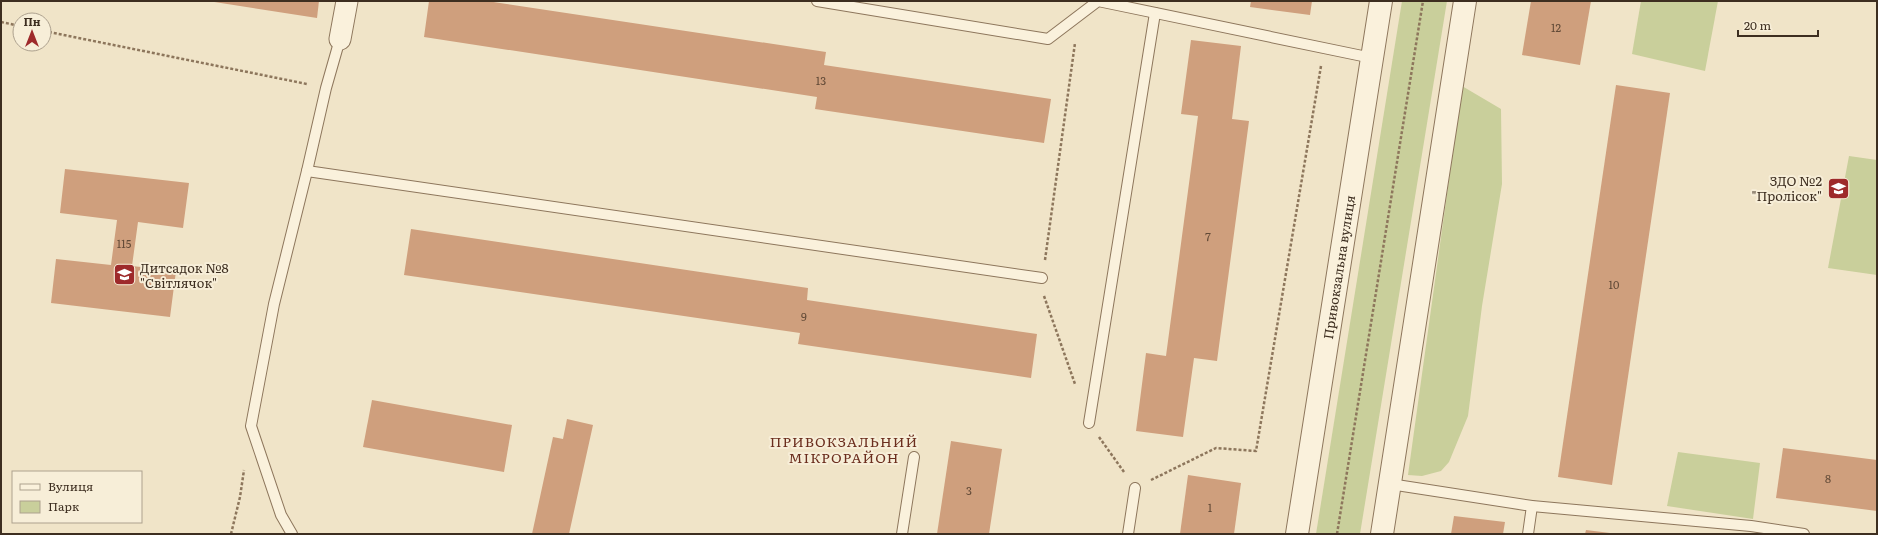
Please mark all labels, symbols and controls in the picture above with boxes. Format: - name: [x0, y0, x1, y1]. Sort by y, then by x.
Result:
- north arrow: [12, 12, 52, 52]
- scale bar: [1738, 12, 1818, 38]
- text: Пн: [23, 13, 41, 29]
- text: 20 m: [1744, 16, 1771, 34]
- house number: 12: [1551, 19, 1561, 35]
- house number: 13: [816, 72, 826, 88]
- place label: ЗДО №2 "Пролісок": [1751, 171, 1822, 205]
- school or university icon: ЗДО №2 "Пролісок": [1825, 175, 1851, 201]
- street label: Привокзальна вулиця: [1318, 194, 1359, 341]
- house number: 7: [1205, 228, 1211, 244]
- house number: 115: [117, 235, 132, 251]
- place label: Дитсадок №8 "Світлячок": [140, 258, 229, 292]
- school or university icon: Дитсадок №8 "Світлячок": [112, 262, 138, 288]
- house number: 10: [1609, 276, 1619, 292]
- house number: 9: [801, 308, 807, 324]
- district label: ПРИВОКЗАЛЬНИЙ МІКРОРАЙОН: [770, 431, 918, 467]
- house number: 8: [1825, 470, 1831, 486]
- legend: [12, 471, 142, 523]
- text: Вулиця: [48, 477, 93, 495]
- house number: 3: [966, 482, 972, 498]
- text: Парк: [48, 497, 79, 515]
- house number: 1: [1208, 499, 1213, 515]

